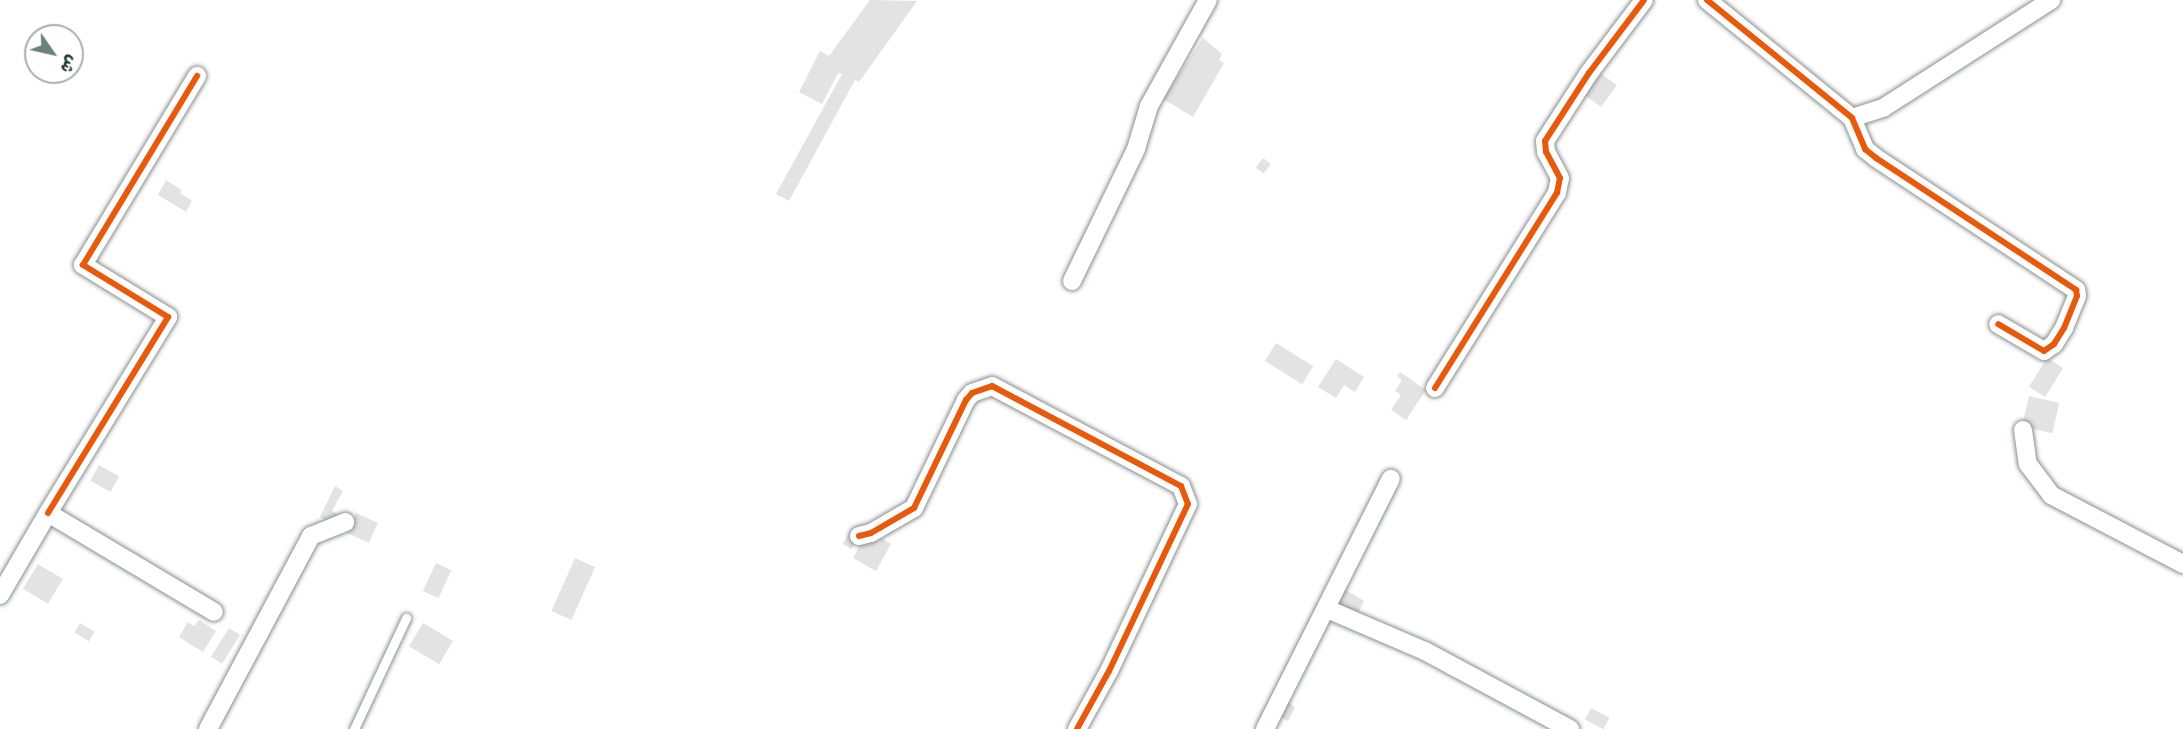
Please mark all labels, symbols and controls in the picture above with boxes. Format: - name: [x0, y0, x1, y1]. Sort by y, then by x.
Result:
- north arrow: [24, 24, 84, 84]
- text: ش: [53, 49, 82, 77]

